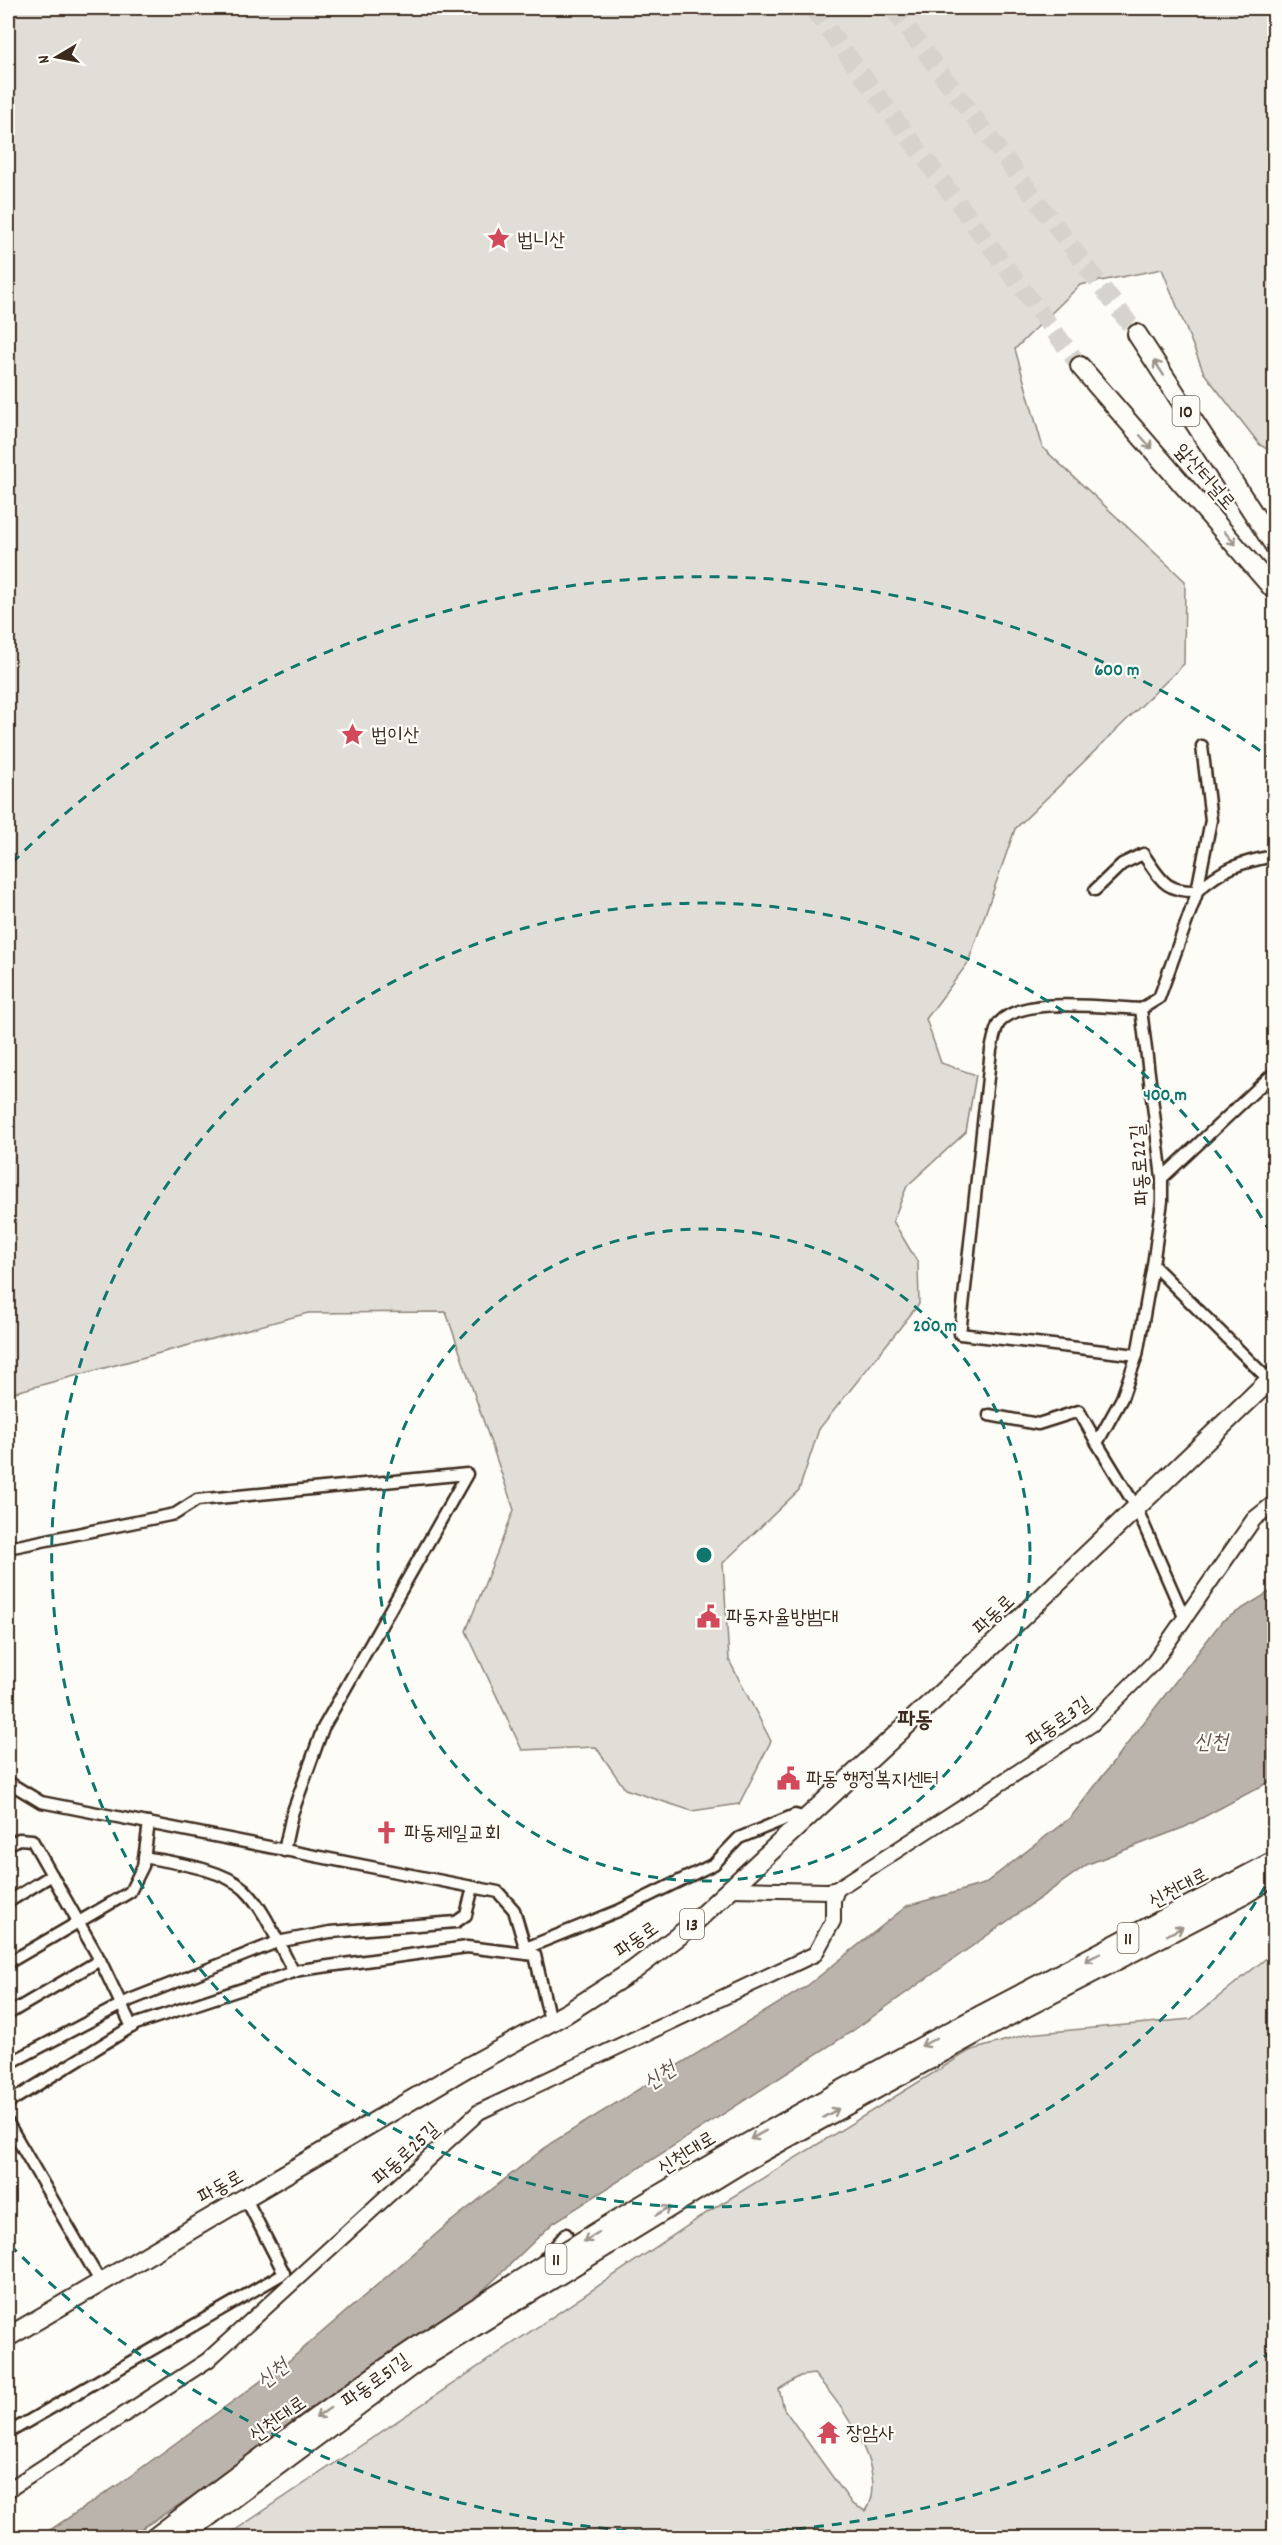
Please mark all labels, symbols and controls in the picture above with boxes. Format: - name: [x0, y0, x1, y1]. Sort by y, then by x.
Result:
- north arrow: [27, 27, 87, 87]
- text: N: [33, 53, 57, 65]
- place icon: 법니산: [486, 226, 512, 252]
- place label: 법니산: [517, 228, 565, 256]
- one-way arrow: [1152, 360, 1164, 377]
- road number: 10: [1172, 396, 1200, 426]
- one-way arrow: [1139, 434, 1153, 449]
- street label: 앞산터널로: [1167, 438, 1241, 518]
- one-way arrow: [1223, 530, 1237, 545]
- text: 600 m: [1095, 659, 1139, 684]
- place icon: 법이산: [340, 721, 366, 747]
- place label: 법이산: [371, 723, 419, 751]
- text: 400 m: [1143, 1084, 1187, 1109]
- street label: 파동로22길: [1125, 1123, 1159, 1207]
- text: 200 m: [913, 1315, 957, 1340]
- centre of rings: [694, 1545, 714, 1565]
- street label: 파동로: [968, 1589, 1022, 1643]
- public building icon: 파동자율방범대: [695, 1603, 721, 1629]
- place label: 파동자율방범대: [726, 1605, 839, 1633]
- street label: 파동로3길: [1022, 1691, 1098, 1756]
- district label: 파동: [897, 1706, 933, 1737]
- water label: 신천: [1194, 1729, 1230, 1759]
- public building icon: 파동 행정복지센터: [775, 1765, 801, 1791]
- place label: 파동 행정복지센터: [806, 1767, 939, 1795]
- church icon: 파동제일교회: [373, 1819, 399, 1845]
- place label: 파동제일교회: [404, 1821, 501, 1849]
- street label: 신천대로: [1144, 1862, 1214, 1917]
- road number: 13: [680, 1909, 704, 1939]
- street label: 파동로: [610, 1916, 666, 1967]
- road number: 11: [1118, 1923, 1138, 1953]
- one-way arrow: [1165, 1924, 1183, 1936]
- one-way arrow: [1085, 1951, 1102, 1963]
- one-way arrow: [921, 2036, 938, 2048]
- water label: 신천: [638, 2054, 685, 2099]
- one-way arrow: [822, 2107, 840, 2118]
- street label: 파동로25길: [367, 2117, 447, 2194]
- street label: 신천대로: [653, 2126, 722, 2183]
- one-way arrow: [750, 2129, 767, 2141]
- street label: 파동로: [194, 2164, 249, 2213]
- one-way arrow: [654, 2204, 671, 2216]
- one-way arrow: [583, 2231, 600, 2243]
- road number: 11: [546, 2244, 566, 2274]
- street label: 파동로51길: [337, 2348, 417, 2417]
- water label: 신천: [251, 2352, 298, 2398]
- street label: 신천대로: [244, 2391, 313, 2450]
- one-way arrow: [315, 2407, 332, 2419]
- temple icon: 장암사: [815, 2419, 841, 2445]
- place label: 장암사: [846, 2421, 894, 2449]

